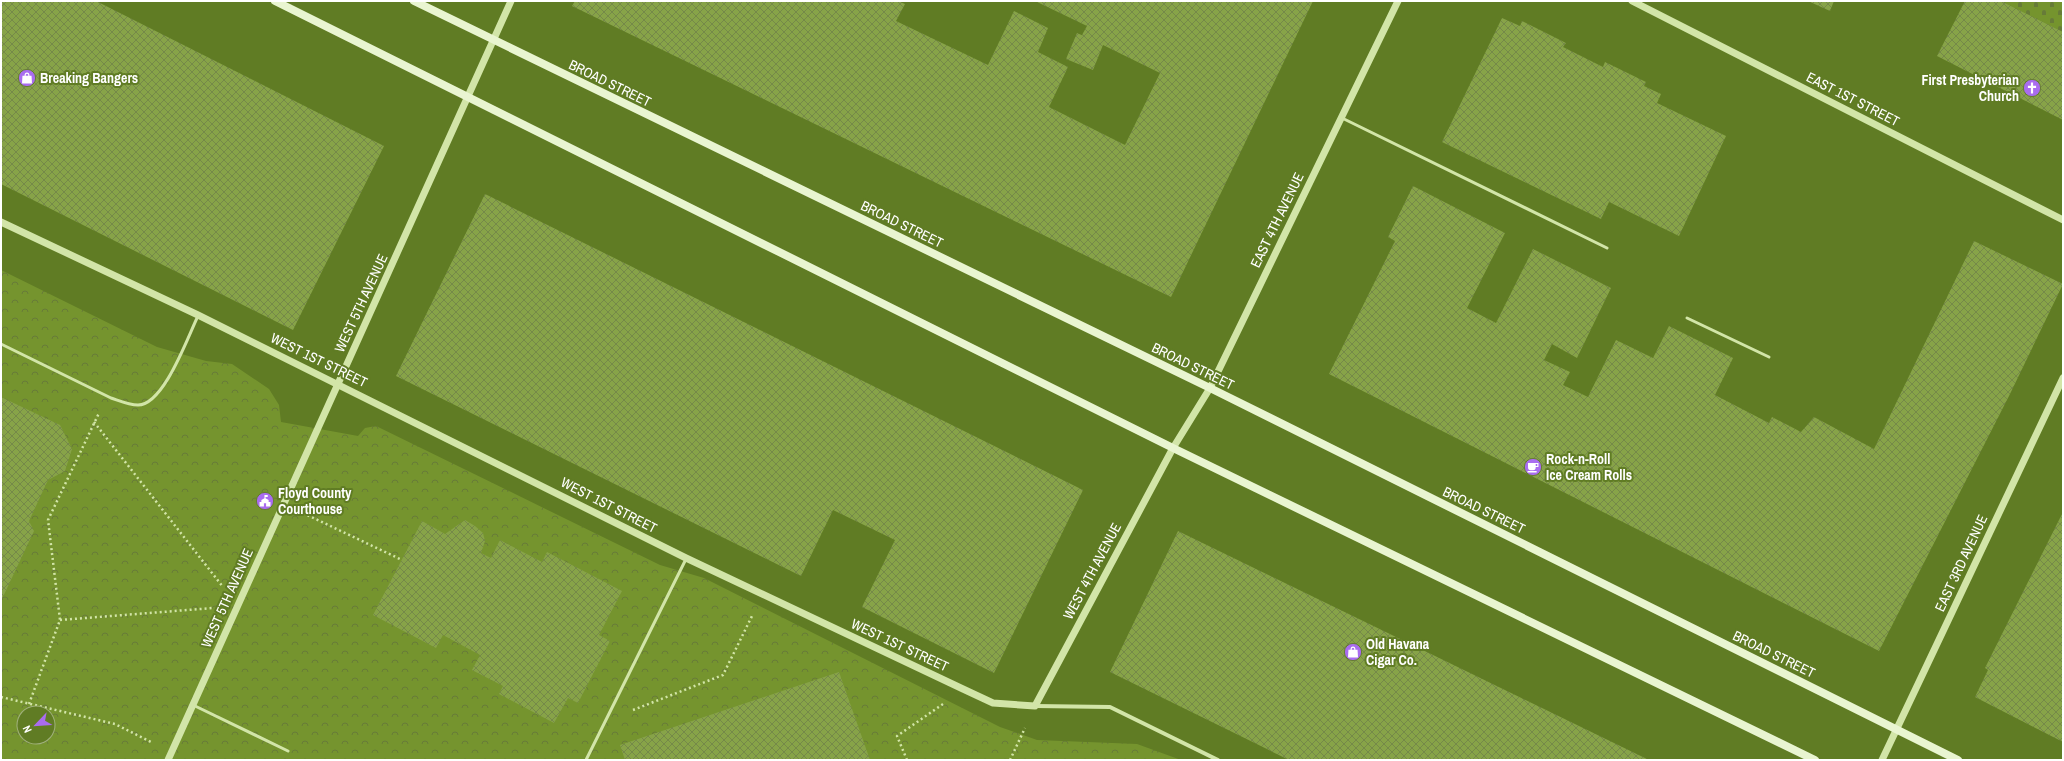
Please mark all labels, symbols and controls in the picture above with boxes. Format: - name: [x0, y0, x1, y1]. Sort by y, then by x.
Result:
- street label: BROAD STREET: [566, 55, 654, 111]
- shop icon: Breaking Bangers: [17, 68, 37, 88]
- street label: EAST 1ST STREET: [1803, 68, 1903, 130]
- place label: Breaking Bangers: [40, 69, 138, 87]
- place label: First Presbyterian Church: [1921, 71, 2019, 105]
- church icon: First Presbyterian Church: [2022, 78, 2042, 98]
- street label: EAST 4TH AVENUE: [1246, 169, 1308, 271]
- street label: BROAD STREET: [858, 196, 946, 252]
- street label: WEST 5TH AVENUE: [330, 251, 392, 355]
- street label: WEST 1ST STREET: [268, 329, 370, 391]
- street label: BROAD STREET: [1149, 338, 1237, 394]
- place label: Rock-n-Roll Ice Cream Rolls: [1546, 450, 1632, 484]
- cafe icon: Rock-n-Roll Ice Cream Rolls: [1523, 457, 1543, 477]
- street label: WEST 1ST STREET: [558, 473, 660, 537]
- street label: BROAD STREET: [1440, 482, 1528, 538]
- place label: Floyd County Courthouse: [278, 484, 352, 518]
- public building icon: Floyd County Courthouse: [255, 491, 275, 511]
- street label: EAST 3RD AVENUE: [1931, 512, 1991, 614]
- street label: WEST 4TH AVENUE: [1059, 520, 1125, 622]
- street label: WEST 5TH AVENUE: [197, 546, 257, 650]
- street label: WEST 1ST STREET: [848, 615, 952, 675]
- street label: BROAD STREET: [1730, 626, 1818, 682]
- place label: Old Havana Cigar Co.: [1366, 635, 1430, 669]
- shop icon: Old Havana Cigar Co.: [1343, 642, 1363, 662]
- north arrow: [16, 705, 56, 745]
- text: N: [19, 723, 35, 735]

